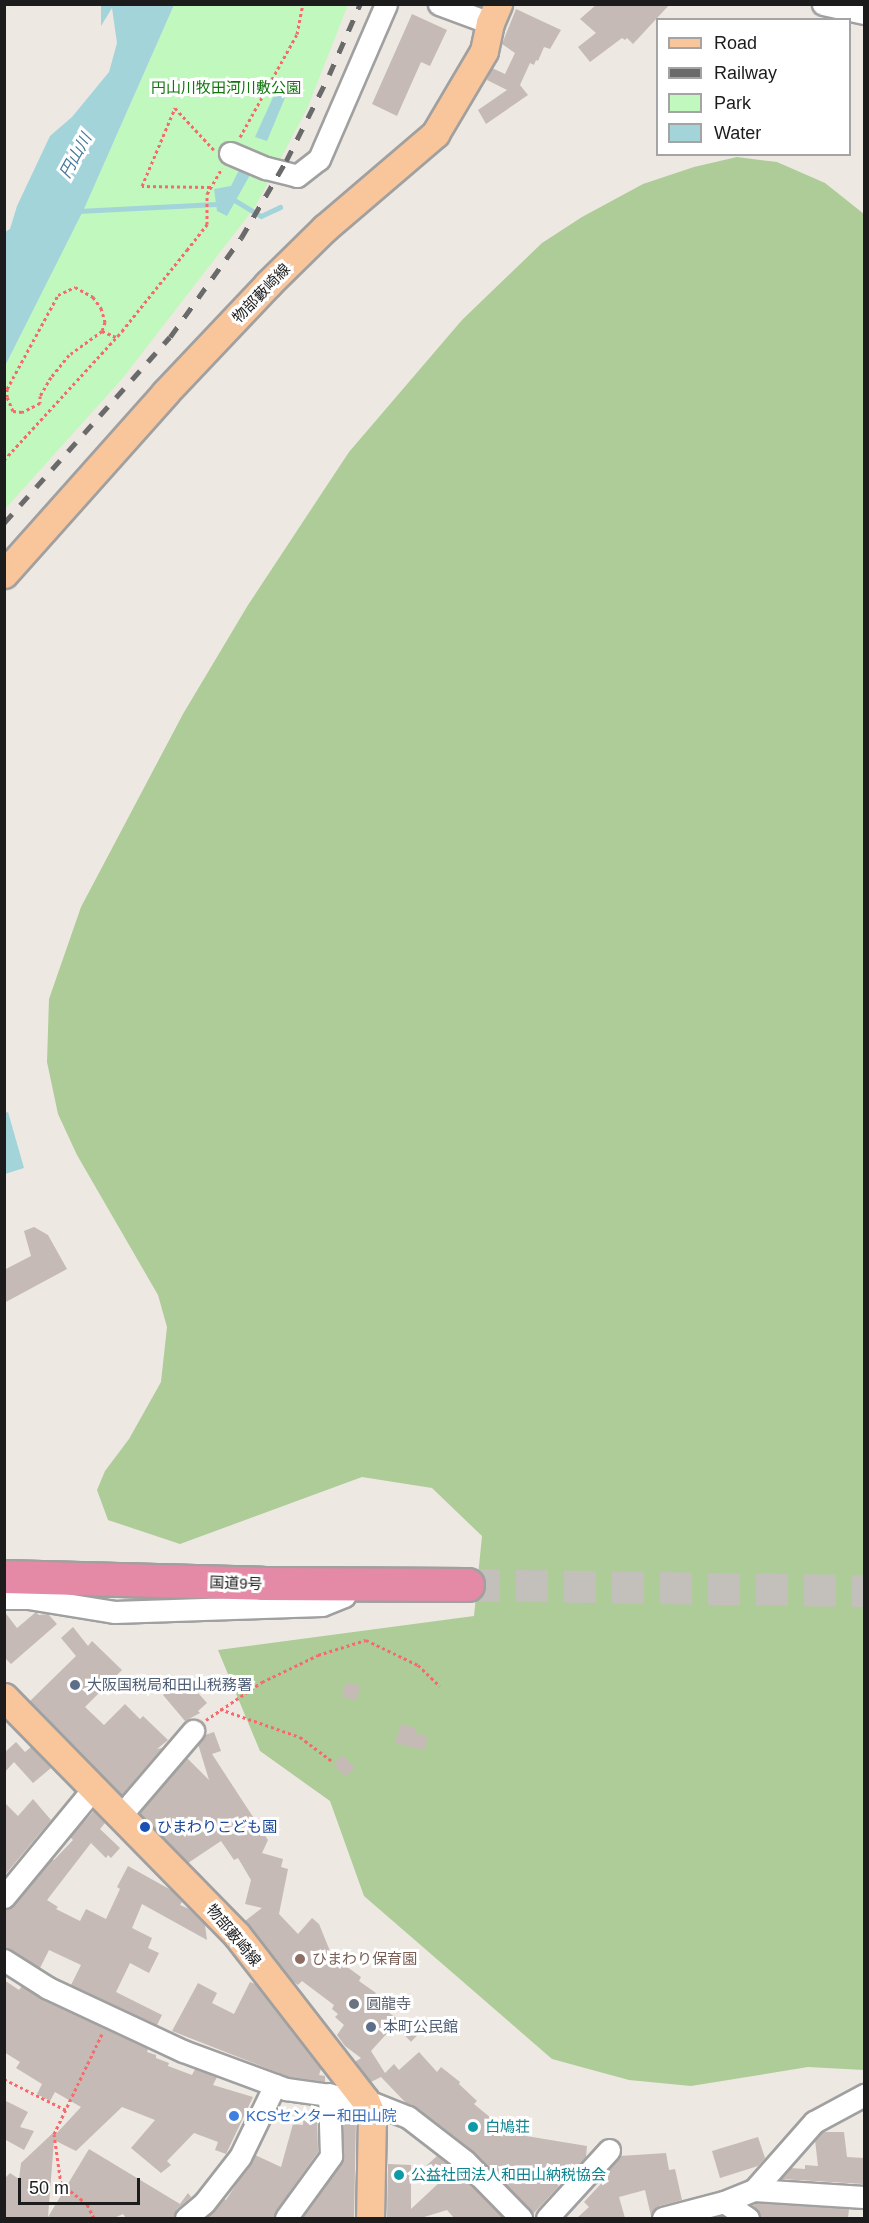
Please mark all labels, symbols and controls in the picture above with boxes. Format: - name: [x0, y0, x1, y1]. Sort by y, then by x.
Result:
- legend: [656, 18, 851, 156]
- text: Road: [714, 33, 757, 53]
- text: Railway: [714, 63, 777, 83]
- park label: 円山川牧田河川敷公園: [151, 79, 301, 97]
- text: Park: [714, 93, 751, 113]
- text: Water: [714, 123, 761, 143]
- water label: 円山川: [56, 130, 96, 182]
- street label: 物部藪崎線: [228, 260, 294, 326]
- street label: 国道9号: [209, 1573, 263, 1593]
- place label: 大阪国税局和田山税務署: [87, 1676, 252, 1694]
- marker: 大阪国税局和田山税務署: [68, 1678, 82, 1692]
- place label: ひまわりこども園: [157, 1818, 277, 1836]
- marker: ひまわりこども園: [138, 1820, 152, 1834]
- street label: 物部藪崎線: [203, 1900, 265, 1970]
- place label: ひまわり保育園: [312, 1950, 417, 1968]
- marker: ひまわり保育園: [293, 1952, 307, 1966]
- place label: 圓龍寺: [366, 1995, 411, 2013]
- marker: 圓龍寺: [347, 1997, 361, 2011]
- place label: 本町公民館: [383, 2018, 458, 2036]
- marker: 本町公民館: [364, 2020, 378, 2034]
- place label: KCSセンター和田山院: [246, 2107, 397, 2125]
- marker: KCSセンター和田山院: [227, 2109, 241, 2123]
- place label: 白鳩荘: [485, 2118, 530, 2136]
- marker: 白鳩荘: [466, 2120, 480, 2134]
- scale bar: [21, 2166, 142, 2204]
- place label: 公益社団法人和田山納税協会: [411, 2166, 606, 2184]
- marker: 公益社団法人和田山納税協会: [392, 2168, 406, 2182]
- text: 50 m: [29, 2178, 69, 2198]

